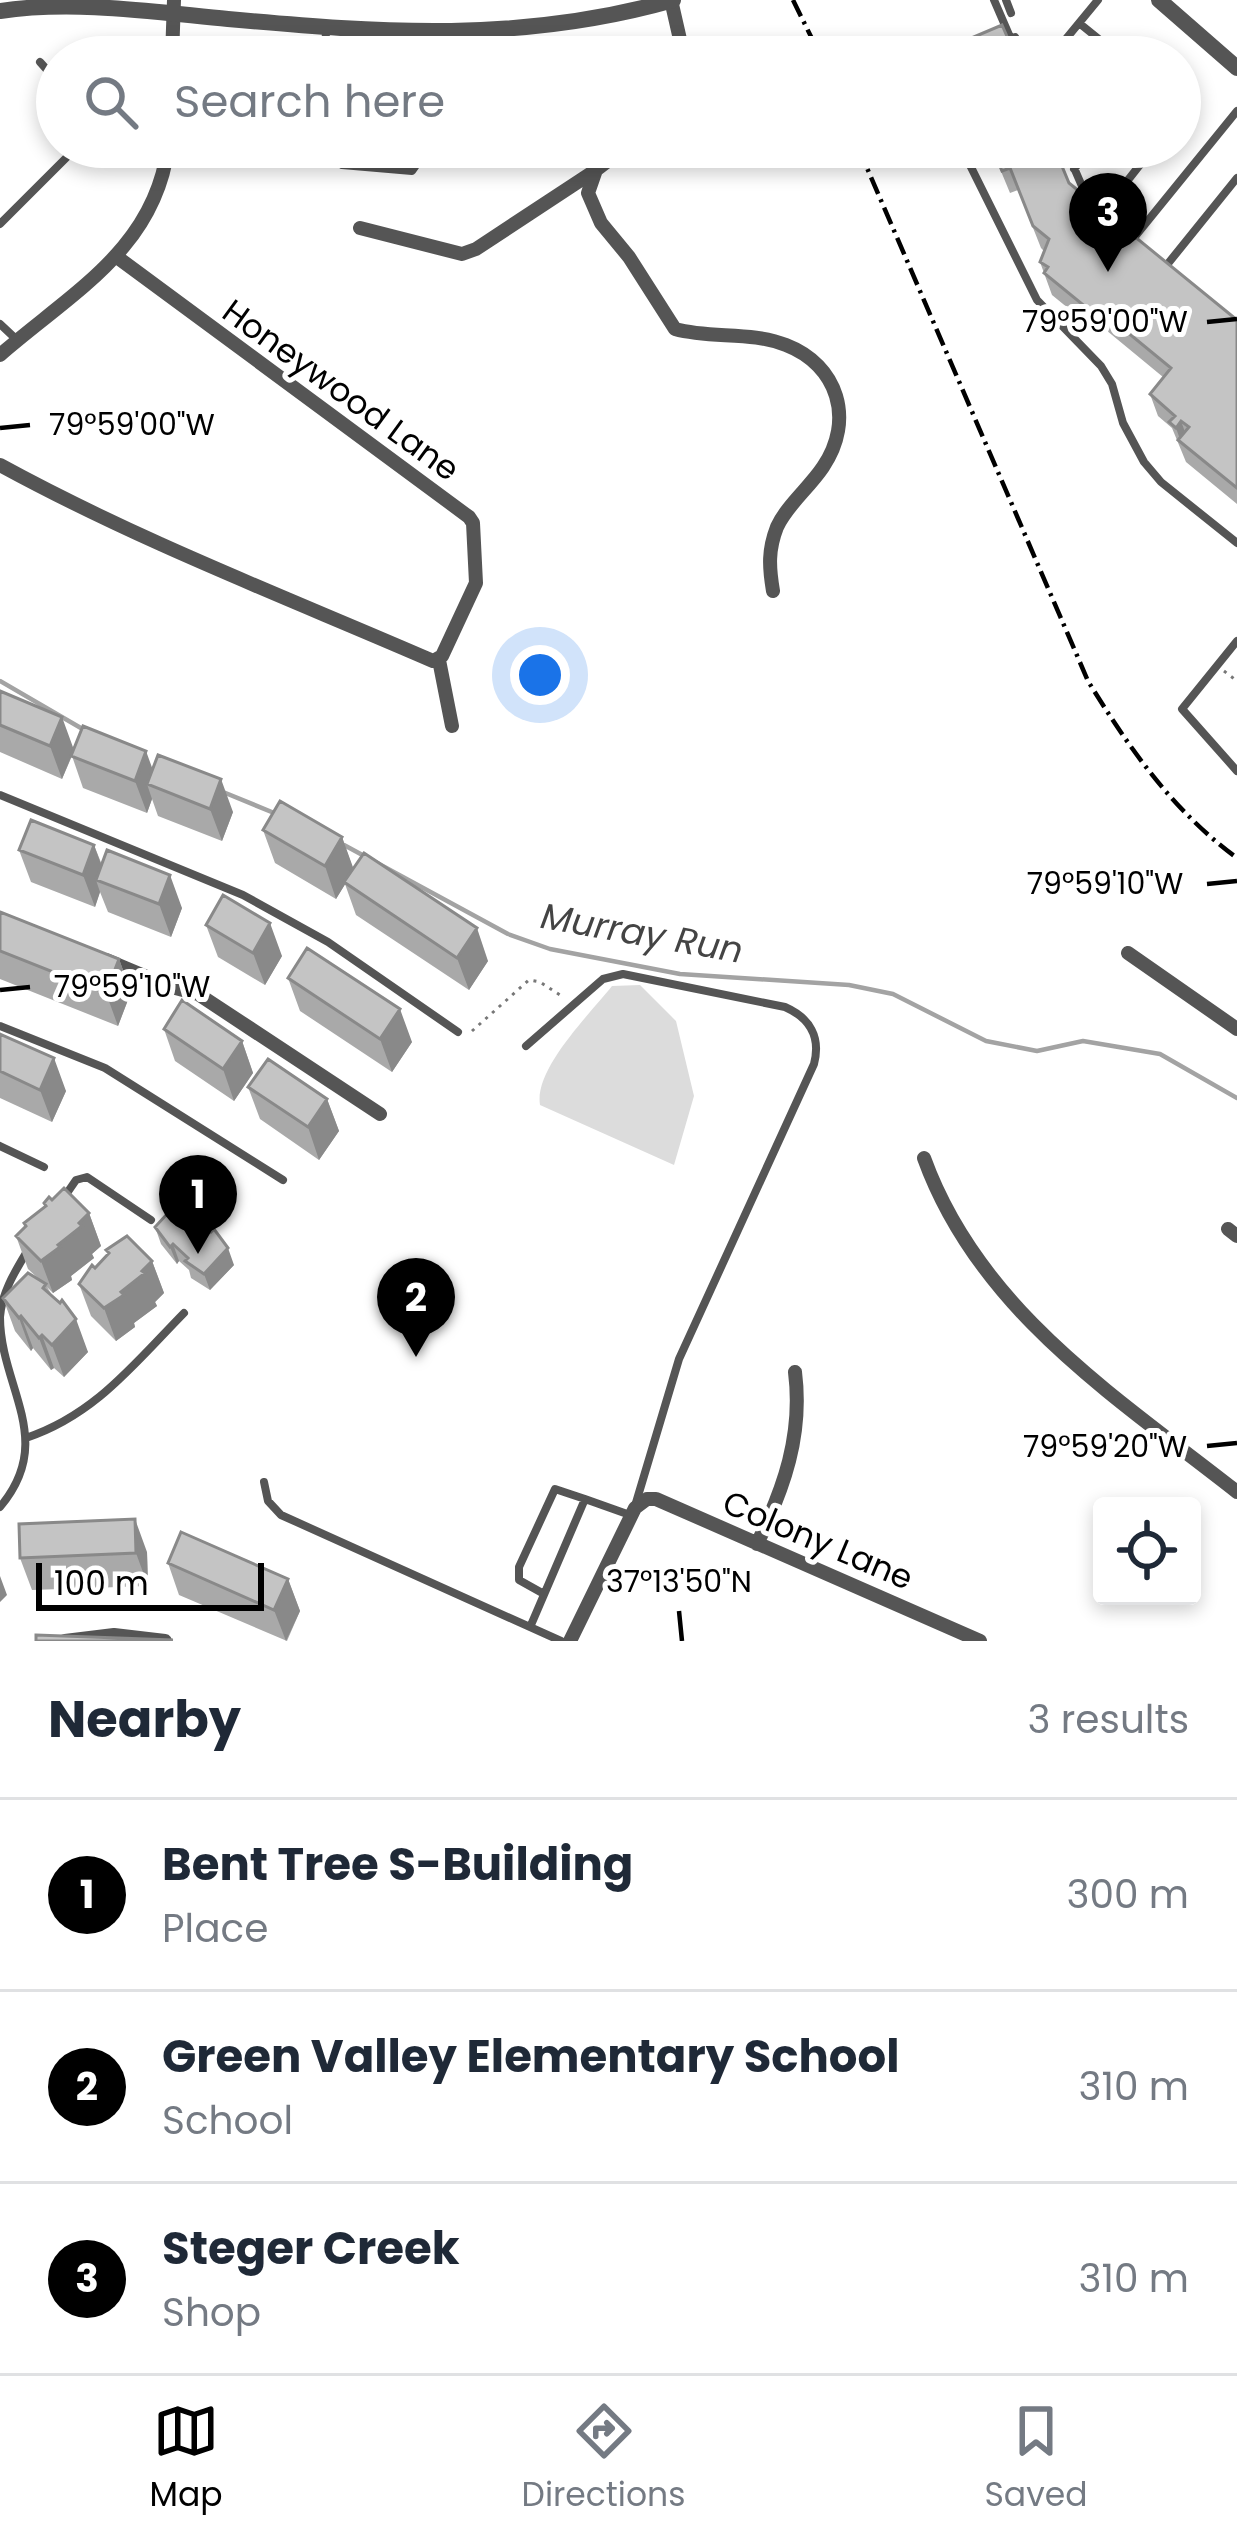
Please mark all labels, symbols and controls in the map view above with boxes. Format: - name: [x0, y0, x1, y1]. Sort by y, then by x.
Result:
- search box: [36, 36, 1201, 168]
- icon: search: [78, 69, 144, 135]
- text: Search here: [174, 70, 445, 133]
- pin: 3: [1069, 173, 1147, 272]
- street label: Honeywood Lane: [213, 288, 469, 492]
- text: 79°59'00"W: [1022, 300, 1188, 343]
- text: 79°59'00"W: [49, 403, 215, 446]
- your location: [510, 645, 570, 705]
- text: 79°59'10"W: [1027, 862, 1183, 905]
- water label: Murray Run: [537, 890, 747, 976]
- text: 79°59'10"W: [54, 965, 210, 1008]
- pin: 1: [159, 1155, 237, 1254]
- pin: 2: [377, 1258, 455, 1357]
- text: 79°59'20"W: [1023, 1425, 1187, 1468]
- street label: Colony Lane: [716, 1479, 920, 1601]
- map controls: [1093, 1497, 1201, 1605]
- button: locate: [1093, 1497, 1201, 1605]
- scale bar: [36, 1557, 264, 1610]
- text: 100 m: [54, 1560, 149, 1607]
- text: 37°13'50"N: [606, 1560, 752, 1603]
- text: Nearby: [48, 1683, 241, 1755]
- text: 3 results: [1027, 1692, 1189, 1747]
- text: Bent Tree S-Building: [162, 1833, 633, 1896]
- text: 1: [80, 1867, 94, 1922]
- text: 300 m: [1066, 1867, 1189, 1922]
- text: Place: [162, 1901, 268, 1956]
- text: Green Valley Elementary School: [162, 2025, 899, 2088]
- text: 2: [76, 2059, 98, 2114]
- text: 310 m: [1078, 2059, 1189, 2114]
- text: School: [162, 2093, 293, 2148]
- text: Steger Creek: [162, 2217, 460, 2280]
- text: 3: [75, 2251, 99, 2306]
- text: 310 m: [1078, 2251, 1189, 2306]
- text: Shop: [162, 2285, 261, 2340]
- tab: Map: [150, 2398, 223, 2520]
- tab: Directions: [522, 2398, 685, 2520]
- tab: Saved: [985, 2398, 1087, 2520]

